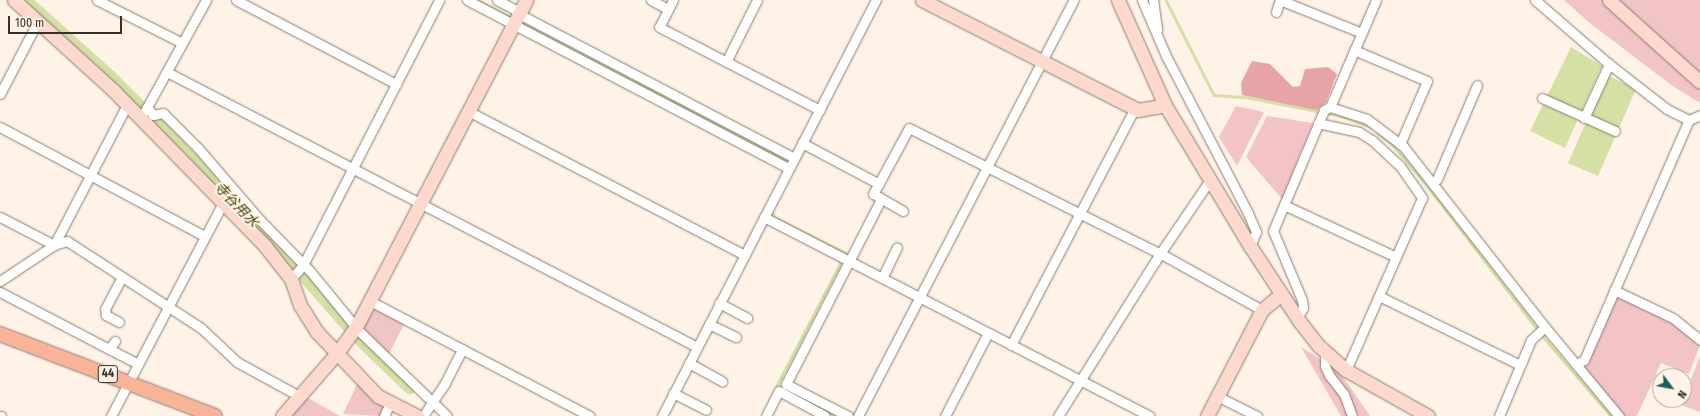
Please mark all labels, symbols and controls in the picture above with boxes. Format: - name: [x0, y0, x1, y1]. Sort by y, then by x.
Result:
- scale bar: [10, 8, 124, 34]
- text: 100 m: [15, 16, 44, 30]
- water label: 寺谷用水: [211, 179, 261, 231]
- road number: 44: [97, 364, 119, 384]
- north arrow: [1652, 368, 1692, 408]
- text: N: [1674, 388, 1689, 400]

